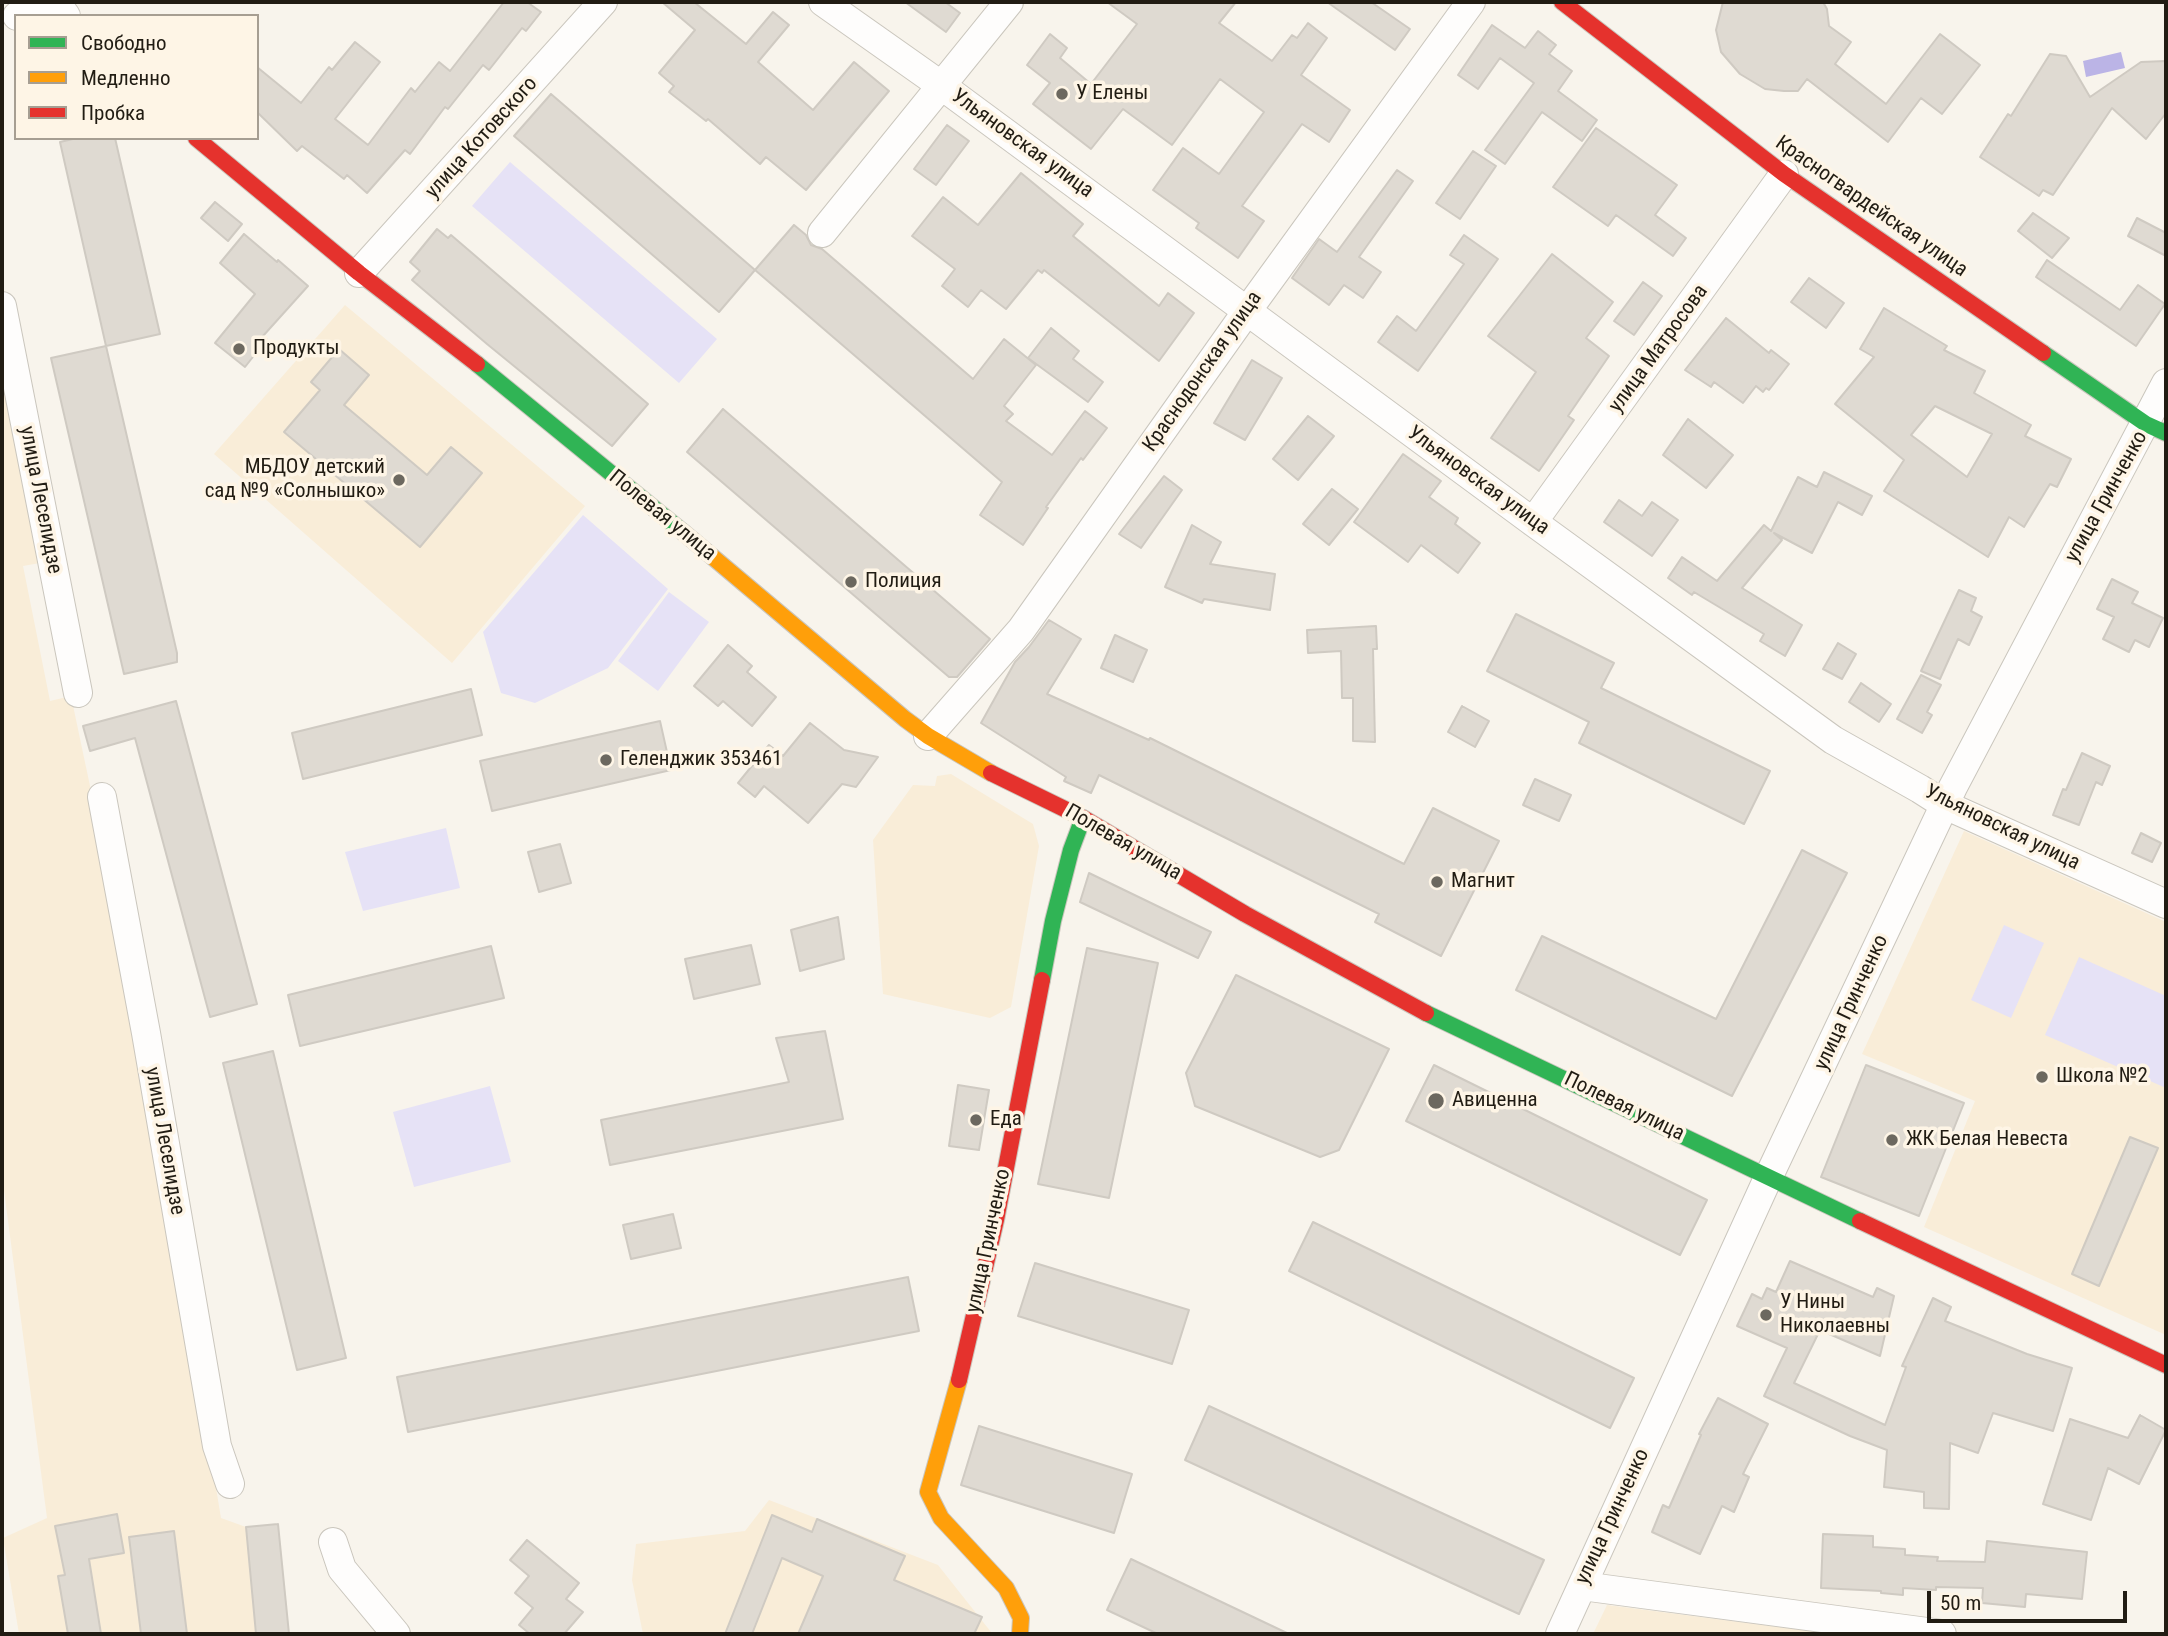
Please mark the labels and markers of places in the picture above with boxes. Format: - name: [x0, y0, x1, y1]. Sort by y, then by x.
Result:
- place label: У Елены: [1076, 81, 1148, 107]
- marker: У Елены: [1054, 86, 1070, 102]
- place label: Продукты: [253, 336, 340, 362]
- marker: Продукты: [231, 341, 247, 357]
- place label: МБДОУ детский сад №9 «Солнышко»: [205, 455, 385, 505]
- marker: МБДОУ детский сад №9 «Солнышко»: [391, 472, 407, 488]
- place label: Полиция: [865, 569, 942, 595]
- marker: Полиция: [843, 574, 859, 590]
- place label: Геленджик 353461: [620, 747, 782, 773]
- marker: Геленджик 353461: [598, 752, 614, 768]
- place label: Магнит: [1451, 869, 1515, 895]
- marker: Магнит: [1429, 874, 1445, 890]
- place label: Школа №2: [2056, 1064, 2148, 1090]
- marker: Школа №2: [2034, 1069, 2050, 1085]
- place label: Авиценна: [1452, 1088, 1538, 1114]
- marker: Авиценна: [1426, 1091, 1446, 1111]
- place label: Еда: [990, 1107, 1022, 1133]
- marker: Еда: [968, 1112, 984, 1128]
- place label: ЖК Белая Невеста: [1906, 1127, 2068, 1153]
- marker: ЖК Белая Невеста: [1884, 1132, 1900, 1148]
- place label: У Нины Николаевны: [1780, 1290, 1890, 1340]
- marker: У Нины Николаевны: [1758, 1307, 1774, 1323]

